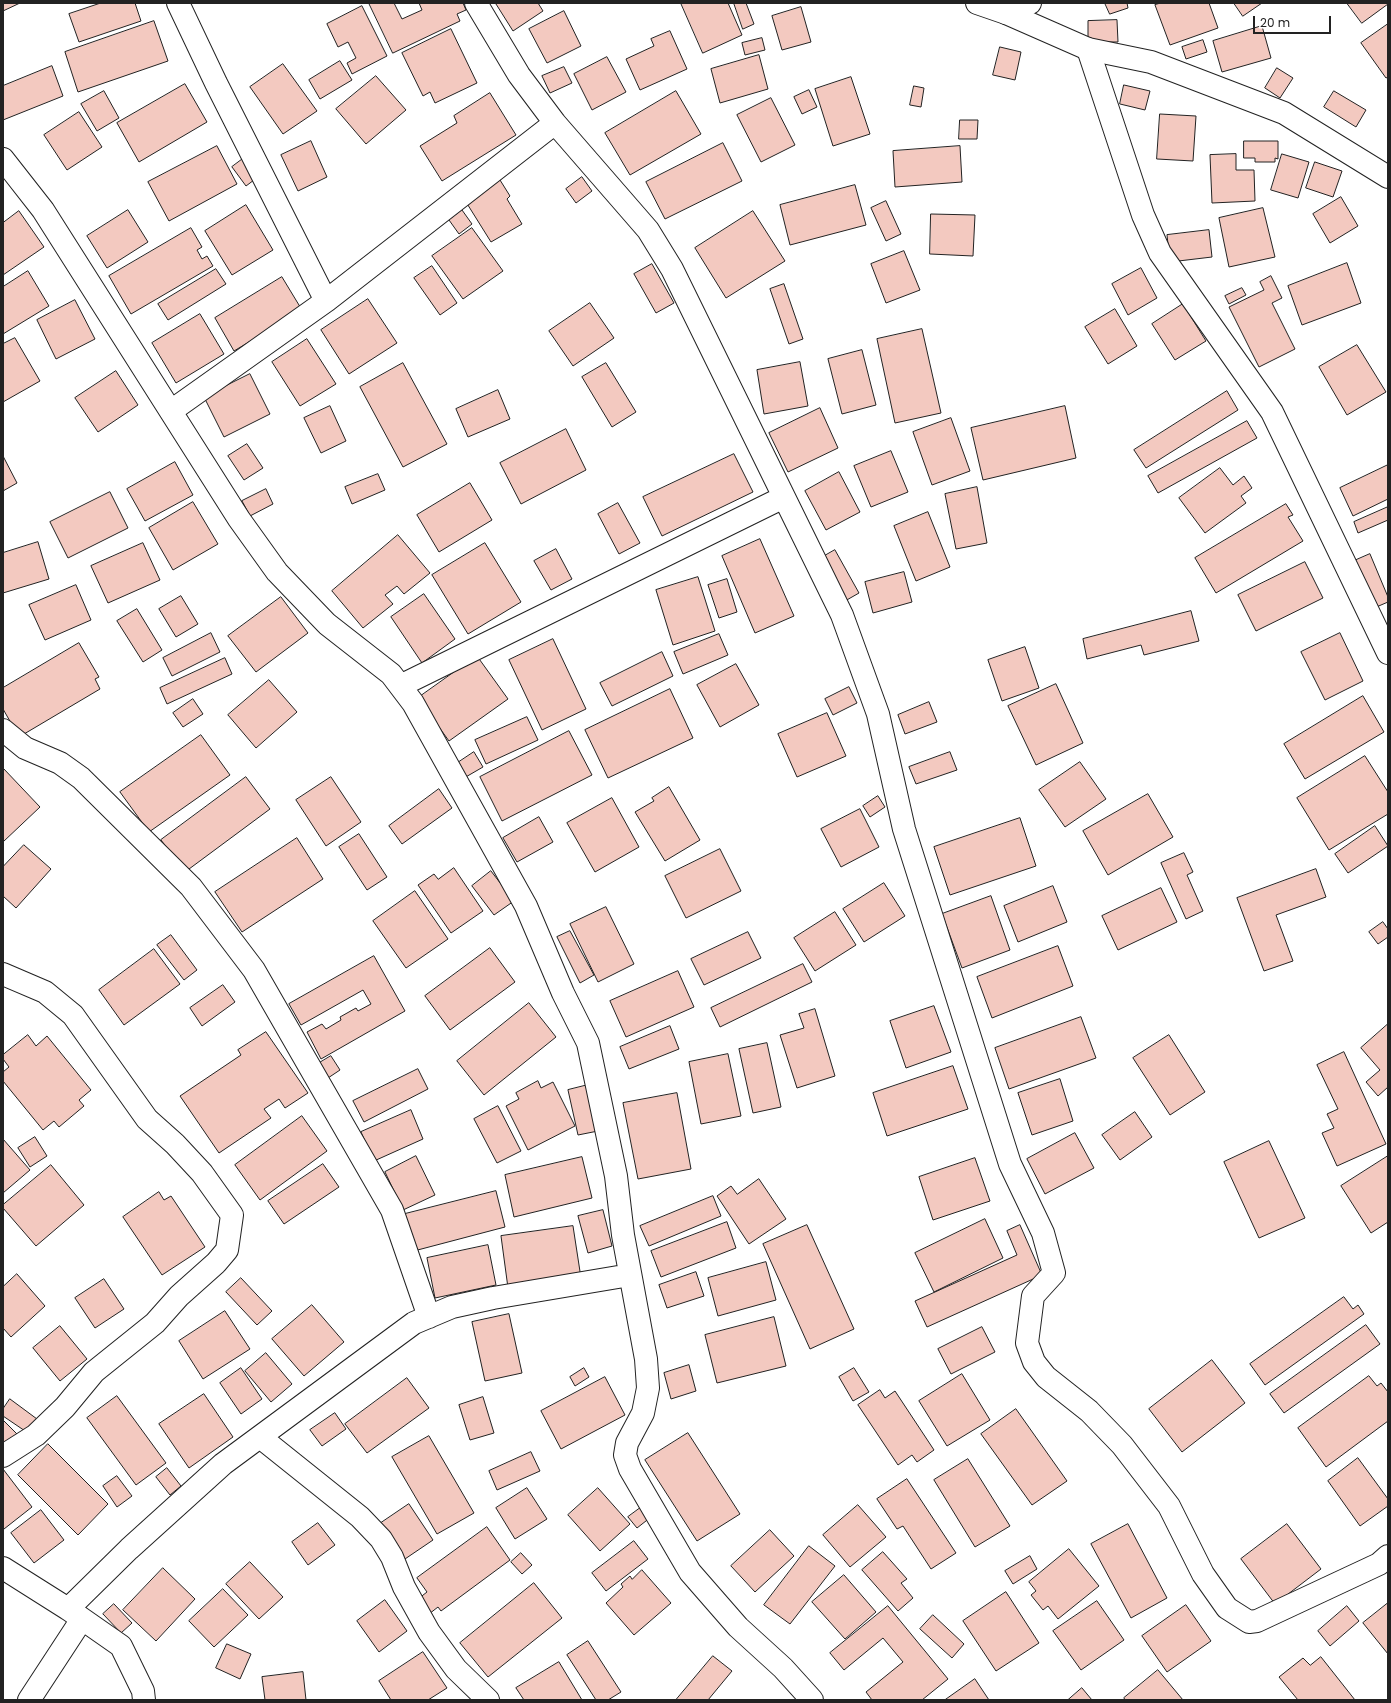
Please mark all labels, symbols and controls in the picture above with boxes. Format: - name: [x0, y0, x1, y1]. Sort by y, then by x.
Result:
- scale bar: [1255, 8, 1333, 34]
- text: 20 m: [1260, 14, 1290, 31]

